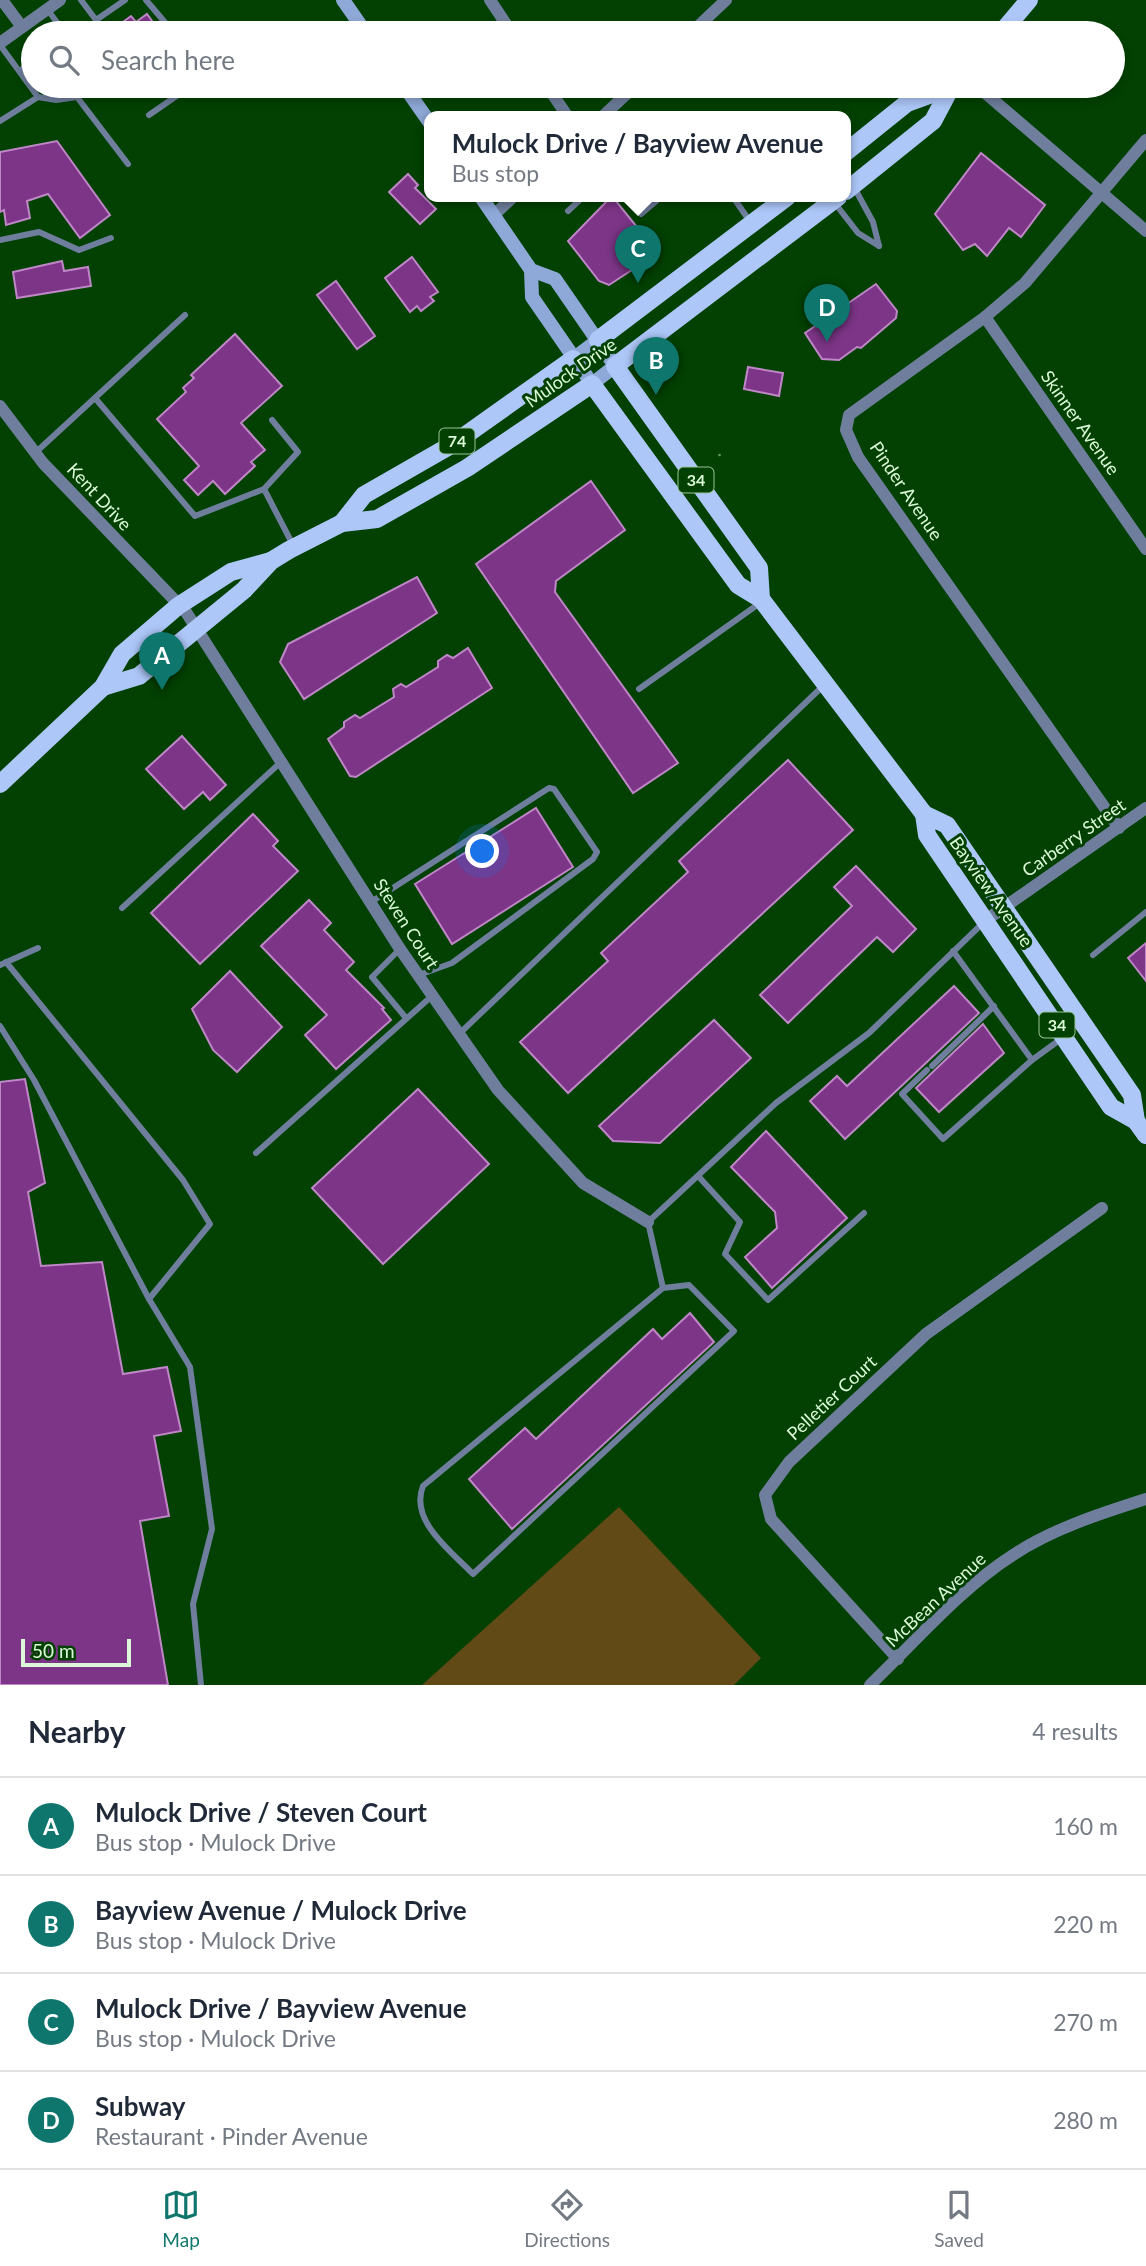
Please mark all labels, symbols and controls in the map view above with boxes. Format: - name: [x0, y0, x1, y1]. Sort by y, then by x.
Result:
- search box: [21, 21, 1125, 98]
- icon: search: [45, 41, 83, 79]
- text: Search here: [101, 44, 235, 76]
- popup: [424, 111, 851, 202]
- text: Mulock Drive / Bayview Avenue: [452, 127, 823, 159]
- text: Bus stop: [452, 159, 539, 187]
- pin: C: [615, 225, 661, 283]
- pin: D: [804, 284, 850, 342]
- street label: Mulock Drive: [521, 333, 620, 412]
- pin: B: [633, 337, 679, 395]
- street label: Skinner Avenue: [1037, 366, 1125, 479]
- road number: 74: [440, 428, 475, 454]
- street label: Pinder Avenue: [866, 437, 948, 544]
- street label: Kent Drive: [63, 458, 137, 535]
- road number: 34: [678, 467, 714, 492]
- pin: A: [139, 632, 185, 690]
- street label: Carberry Street: [1018, 793, 1130, 881]
- street label: Bayview Avenue: [946, 832, 1038, 951]
- your location: [465, 834, 499, 868]
- street label: Steven Court: [369, 874, 445, 973]
- road number: 34: [1040, 1012, 1074, 1037]
- street label: Pelletier Court: [782, 1350, 881, 1444]
- street label: McBean Avenue: [881, 1547, 990, 1651]
- scale bar: [21, 1636, 131, 1668]
- text: 50 m: [32, 1639, 75, 1662]
- text: Nearby: [28, 1713, 126, 1749]
- text: 4 results: [1032, 1717, 1118, 1745]
- text: Mulock Drive / Steven Court: [95, 1796, 427, 1828]
- text: A: [43, 1812, 59, 1840]
- text: 160 m: [1053, 1812, 1118, 1840]
- text: Bus stop · Mulock Drive: [95, 1828, 336, 1856]
- text: Bayview Avenue / Mulock Drive: [95, 1894, 467, 1926]
- text: B: [43, 1910, 59, 1938]
- text: 220 m: [1053, 1910, 1118, 1938]
- text: Bus stop · Mulock Drive: [95, 1926, 336, 1954]
- text: Mulock Drive / Bayview Avenue: [95, 1992, 467, 2024]
- text: C: [43, 2008, 59, 2036]
- text: 270 m: [1053, 2008, 1118, 2036]
- text: Bus stop · Mulock Drive: [95, 2024, 336, 2052]
- text: Subway: [95, 2090, 186, 2122]
- text: D: [42, 2106, 60, 2134]
- text: 280 m: [1053, 2106, 1118, 2134]
- text: Restaurant · Pinder Avenue: [95, 2122, 368, 2150]
- tab: Map: [162, 2186, 200, 2251]
- tab: Directions: [524, 2186, 610, 2251]
- tab: Saved: [934, 2186, 984, 2251]

